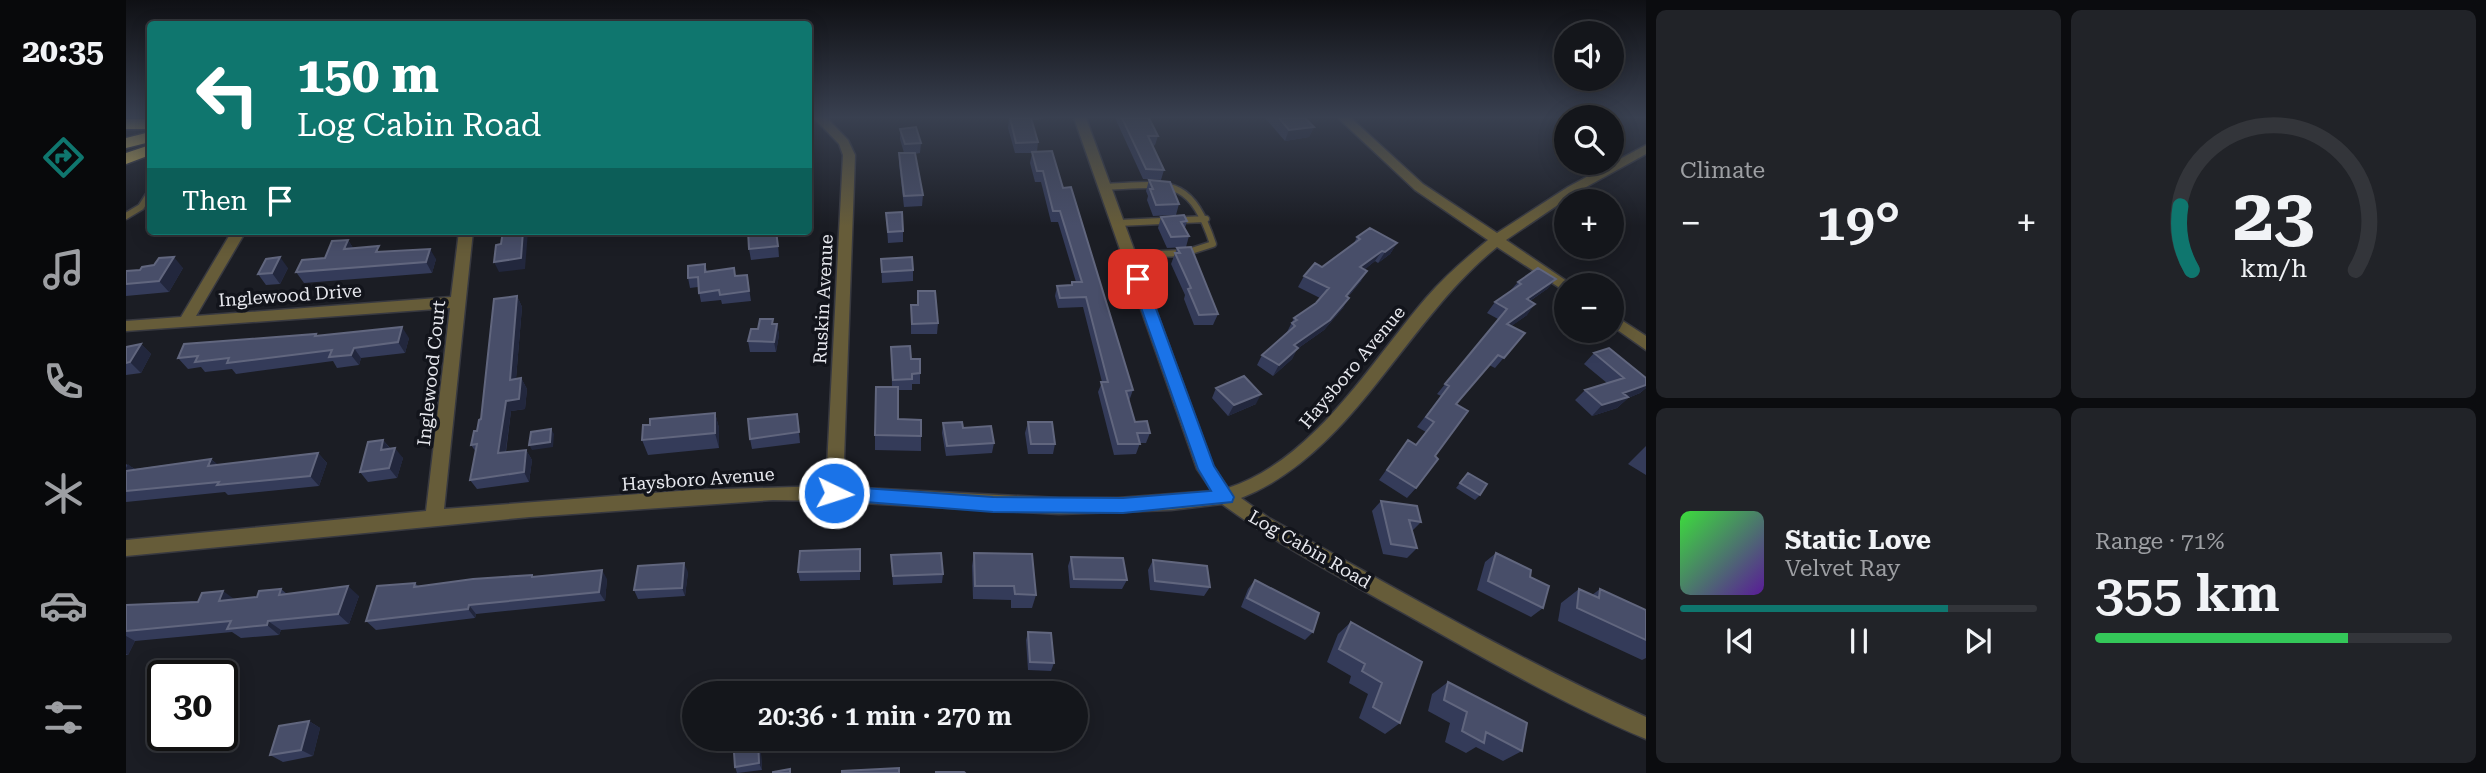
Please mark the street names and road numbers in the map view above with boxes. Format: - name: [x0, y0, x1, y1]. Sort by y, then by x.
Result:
- street label: Ruskin Avenue: [809, 234, 837, 364]
- street label: Inglewood Drive: [218, 280, 362, 310]
- street label: Inglewood Court: [413, 299, 449, 447]
- street label: Haysboro Avenue: [1295, 302, 1409, 432]
- street label: Haysboro Avenue: [621, 463, 775, 495]
- street label: Log Cabin Road: [1245, 506, 1375, 593]

